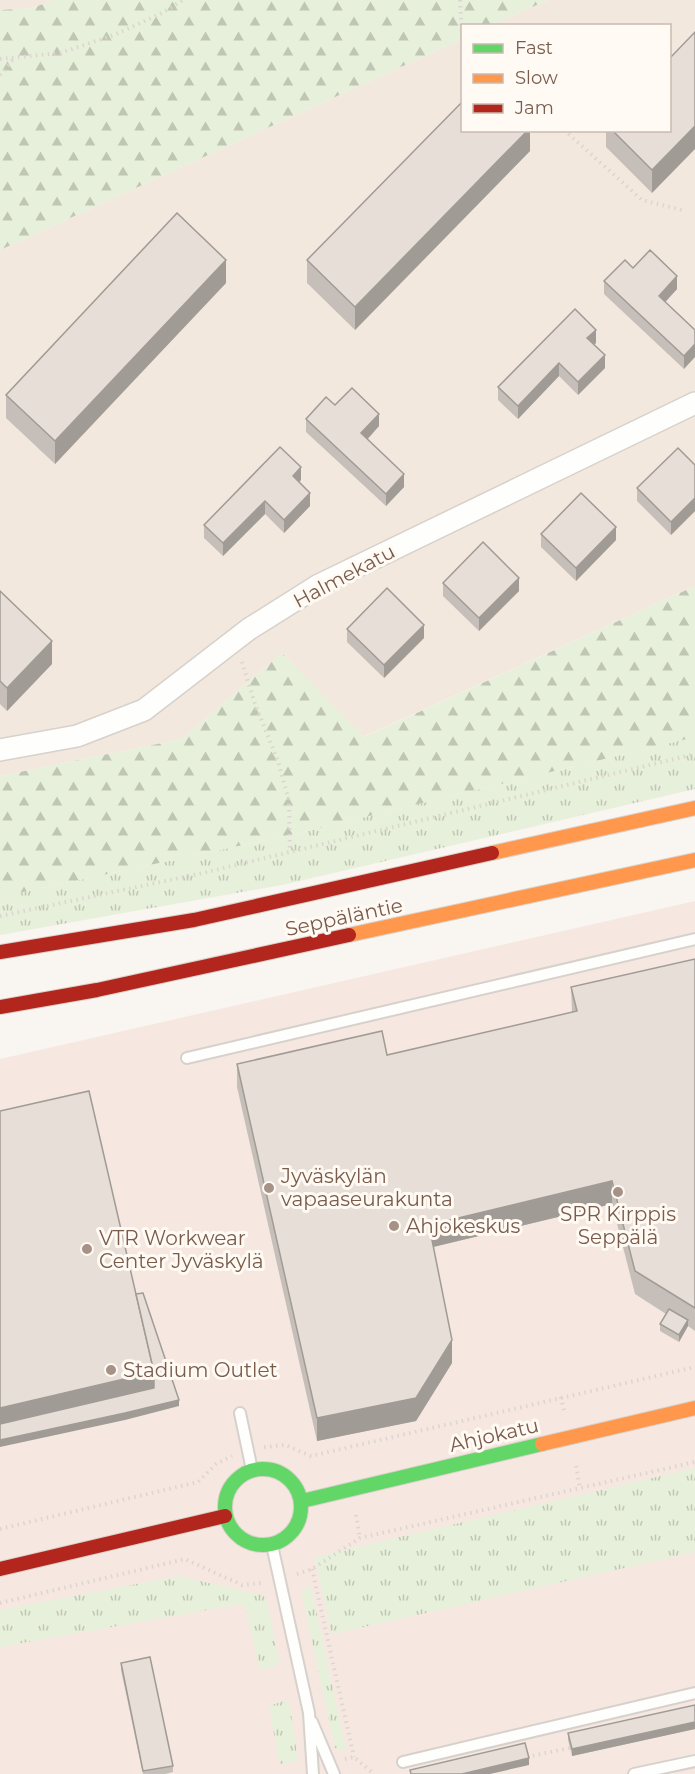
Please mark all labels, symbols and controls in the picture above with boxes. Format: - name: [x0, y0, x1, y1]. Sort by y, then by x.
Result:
- legend: [461, 24, 671, 132]
- text: Fast: [515, 37, 553, 59]
- text: Slow: [515, 67, 558, 89]
- text: Jam: [514, 97, 554, 119]
- street label: Halmekatu: [289, 539, 399, 613]
- street label: Seppäläntie: [283, 893, 405, 941]
- place label: Jyväskylän vapaaseurakunta: [280, 1164, 453, 1211]
- marker: Jyväskylän vapaaseurakunta: [262, 1181, 276, 1195]
- marker: SPR Kirppis Seppälä: [611, 1185, 625, 1199]
- place label: SPR Kirppis Seppälä: [560, 1202, 676, 1249]
- place label: Ahjokeskus: [406, 1214, 520, 1238]
- marker: Ahjokeskus: [387, 1219, 401, 1233]
- place label: VTR Workwear Center Jyväskylä: [99, 1226, 264, 1273]
- marker: VTR Workwear Center Jyväskylä: [80, 1242, 94, 1256]
- place label: Stadium Outlet: [123, 1358, 278, 1382]
- marker: Stadium Outlet: [104, 1363, 118, 1377]
- street label: Ahjokatu: [447, 1413, 541, 1457]

